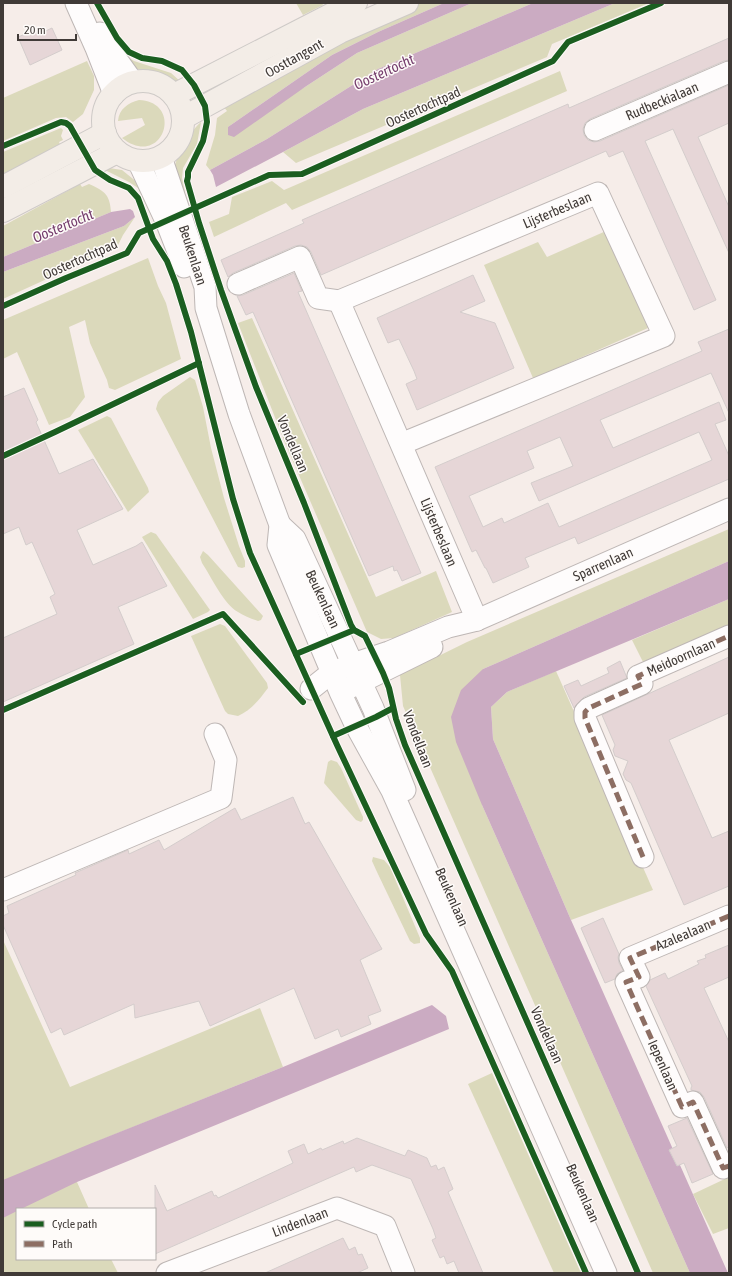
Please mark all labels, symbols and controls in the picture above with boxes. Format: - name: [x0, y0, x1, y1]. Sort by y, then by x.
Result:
- scale bar: [18, 16, 76, 42]
- text: 20 m: [24, 23, 46, 37]
- street label: Oosttangent: [262, 35, 326, 81]
- water label: Oostertocht: [351, 50, 417, 93]
- street label: Rudbeckialaan: [623, 78, 701, 124]
- street label: Oostertochtpad: [383, 83, 463, 131]
- street label: Lijsterbeslaan: [520, 188, 594, 232]
- water label: Oostertocht: [30, 205, 97, 246]
- street label: Beukenlaan: [176, 223, 210, 287]
- street label: Oostertochtpad: [40, 235, 120, 283]
- street label: Vondellaan: [274, 413, 312, 475]
- street label: Lijsterbeslaan: [417, 495, 461, 569]
- street label: Sparrenlaan: [571, 544, 635, 584]
- street label: Beukenlaan: [303, 567, 343, 631]
- street label: Meidoornlaan: [644, 635, 718, 679]
- street label: Vondellaan: [400, 708, 436, 770]
- street label: Beukenlaan: [432, 865, 472, 929]
- street label: Azalealaan: [653, 916, 713, 954]
- street label: Vondellaan: [527, 1004, 567, 1066]
- street label: Iepenlaan: [645, 1037, 681, 1093]
- street label: Beukenlaan: [563, 1161, 603, 1225]
- street label: Lindenlaan: [270, 1204, 330, 1240]
- legend: [16, 1208, 156, 1260]
- text: Cycle path: [52, 1217, 97, 1231]
- text: Path: [52, 1237, 73, 1251]

